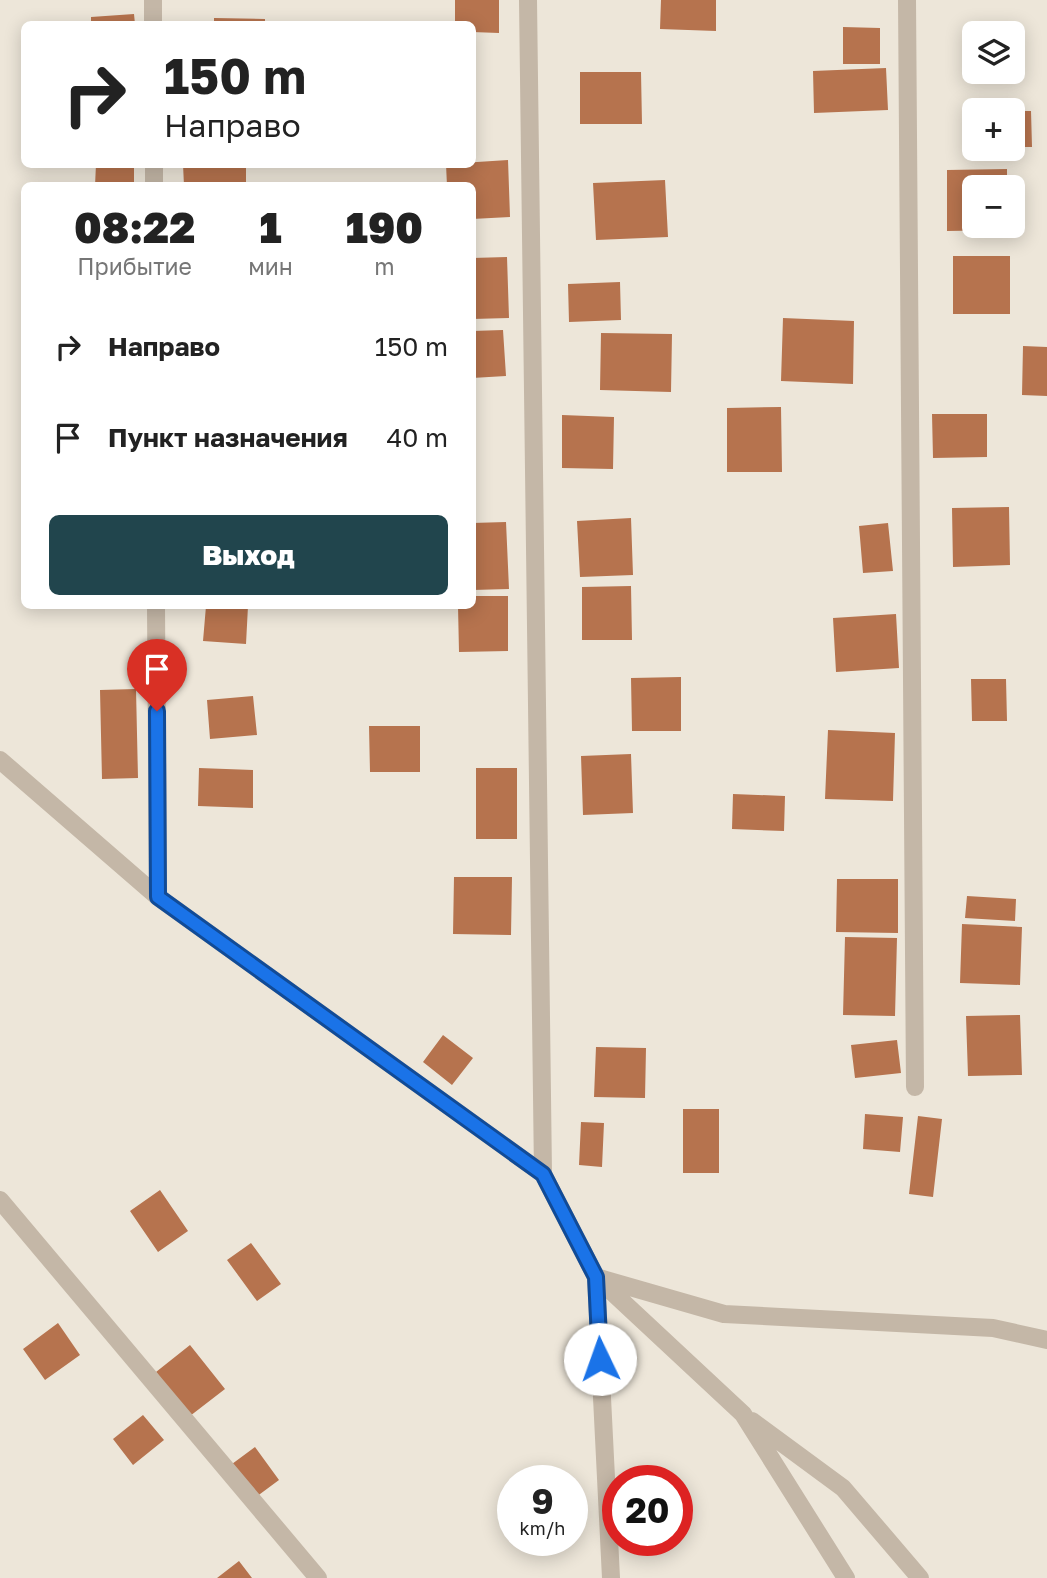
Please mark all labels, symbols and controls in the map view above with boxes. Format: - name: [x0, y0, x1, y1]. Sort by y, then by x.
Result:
- map controls: [962, 21, 1025, 238]
- button: layers: [962, 21, 1025, 84]
- text: 150 m: [164, 46, 306, 105]
- icon: right: [49, 49, 140, 140]
- button: +: [962, 98, 1025, 161]
- text: Направо: [164, 106, 301, 144]
- button: −: [962, 175, 1025, 238]
- text: 08:22: [74, 202, 195, 252]
- text: 1: [259, 202, 282, 252]
- text: 190: [346, 202, 423, 252]
- text: Прибытие: [77, 252, 192, 280]
- text: мин: [248, 252, 293, 280]
- text: m: [374, 252, 395, 280]
- icon: right: [49, 328, 87, 366]
- text: Направо: [108, 331, 220, 362]
- text: 150 m: [375, 331, 448, 362]
- icon: arrive: [49, 419, 87, 457]
- text: Пункт назначения: [108, 422, 348, 453]
- text: 40 m: [387, 422, 448, 453]
- button: Выход: [49, 515, 448, 595]
- pin: [127, 639, 187, 711]
- icon: arrive: [138, 650, 176, 688]
- position arrow: [563, 1322, 637, 1396]
- speed limit sign: 20: [602, 1465, 693, 1556]
- text: 9: [531, 1480, 554, 1522]
- text: km/h: [520, 1517, 565, 1539]

